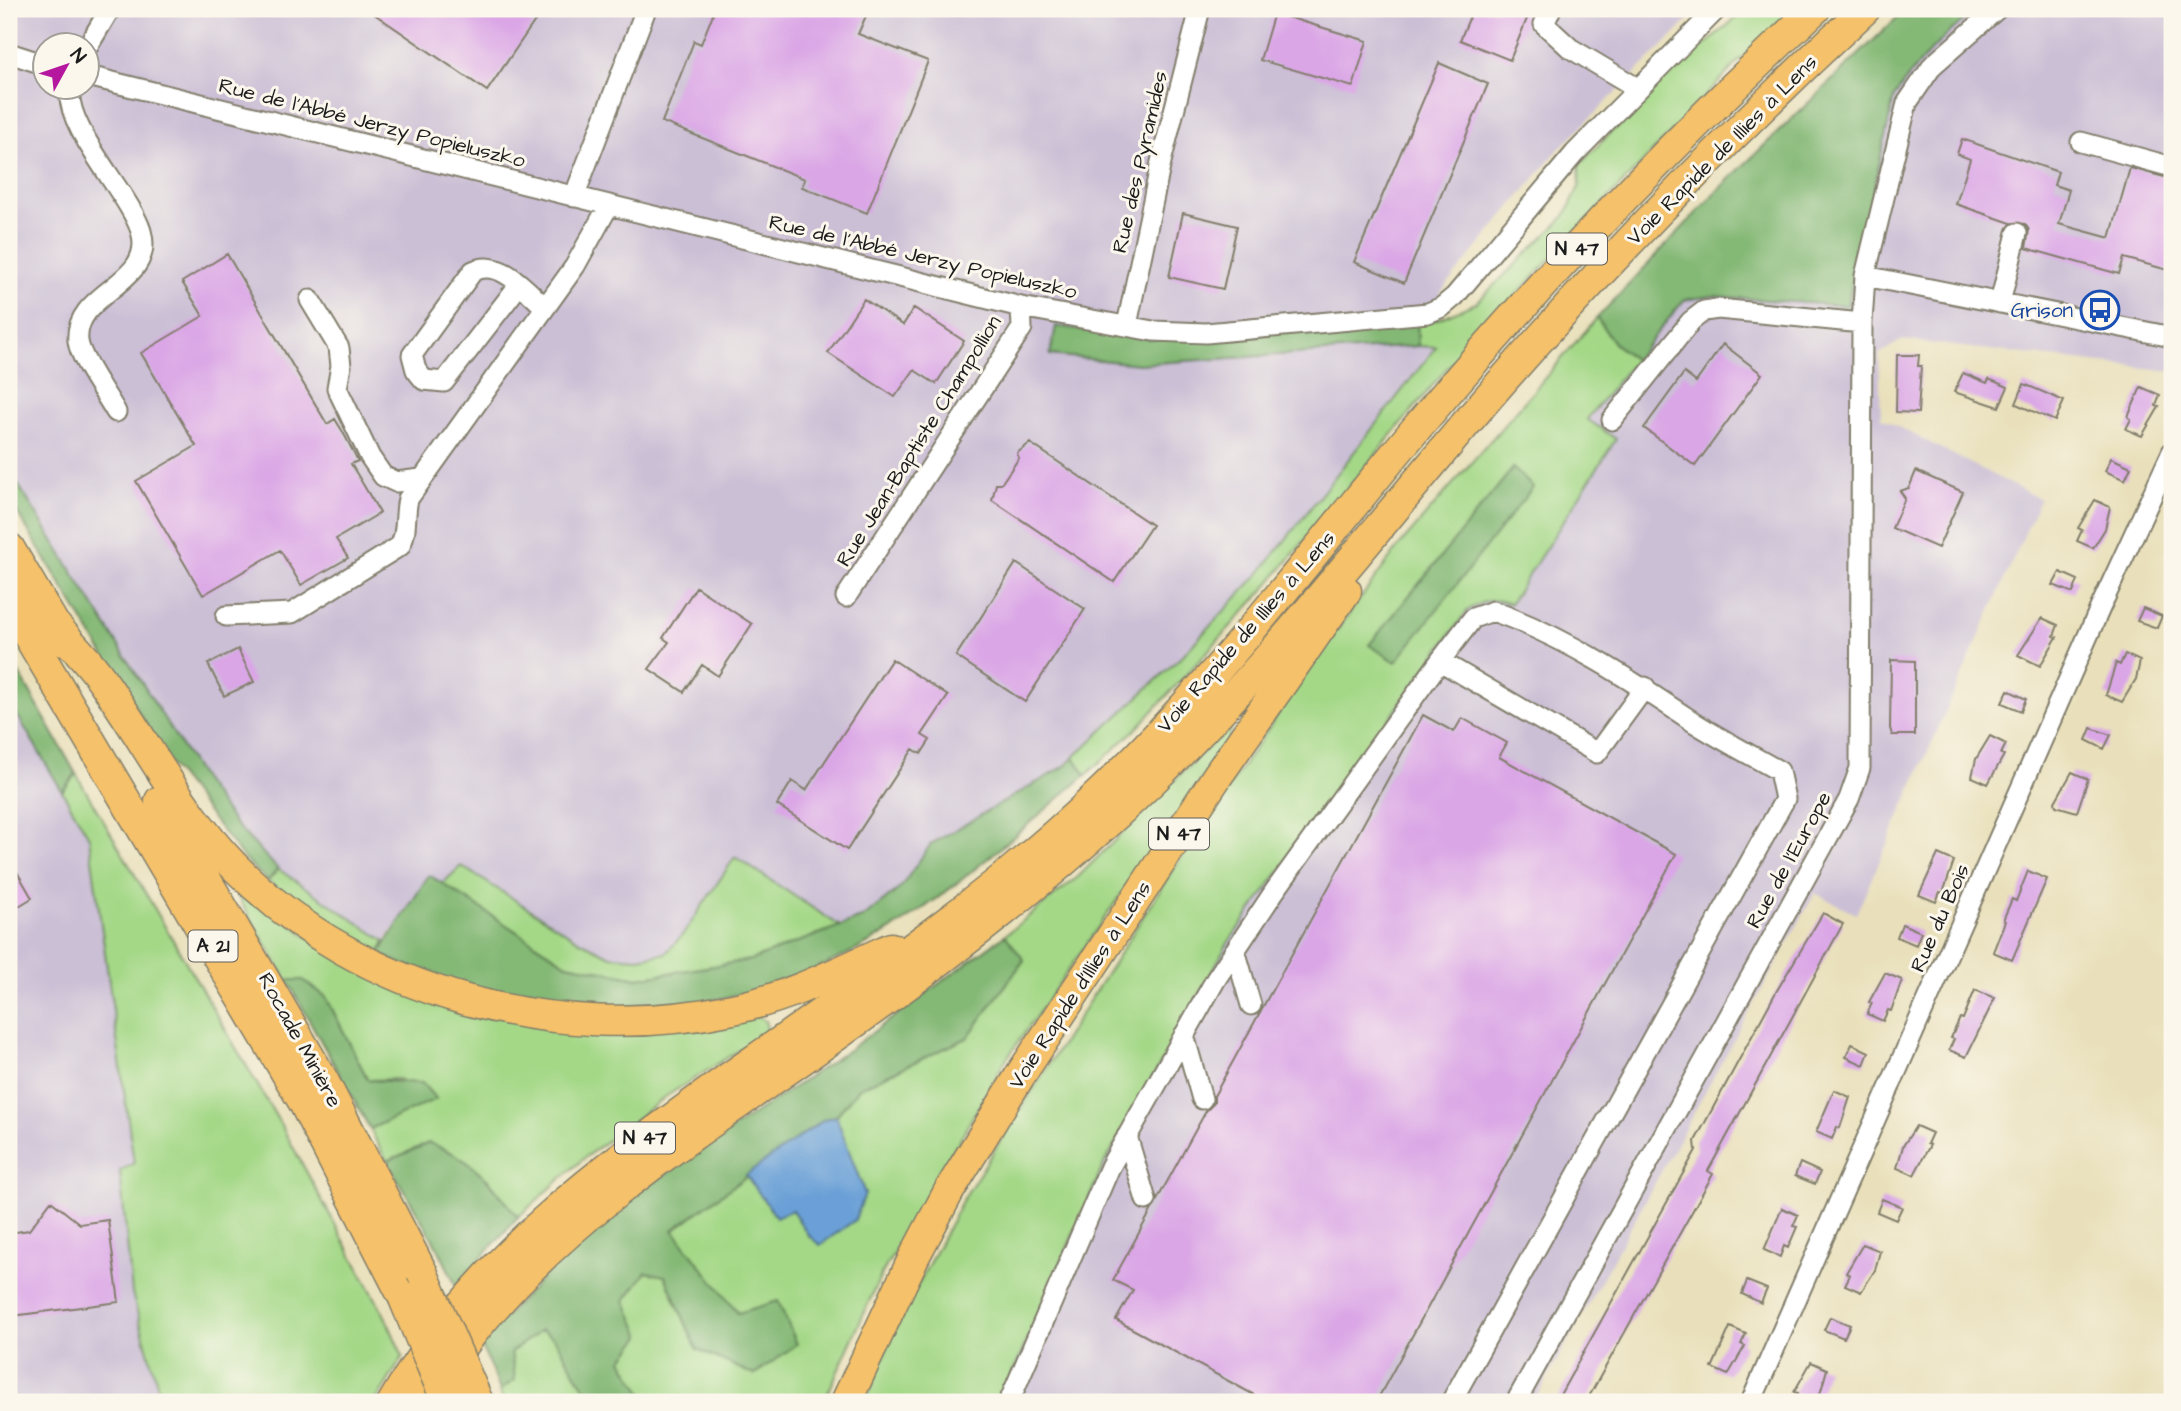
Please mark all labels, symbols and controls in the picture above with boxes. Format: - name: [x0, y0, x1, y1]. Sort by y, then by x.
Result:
- north arrow: [32, 32, 102, 102]
- text: N: [64, 43, 92, 69]
- street label: Voie Rapide de Illies à Lens: [1620, 48, 1824, 252]
- street label: Rue des Pyramides: [1105, 68, 1177, 256]
- street label: Rue de l'Abbé Jerzy Popieluszko: [215, 71, 528, 177]
- street label: Rue de l'Abbé Jerzy Popieluszko: [766, 207, 1080, 309]
- road number: N 47: [1547, 233, 1607, 264]
- bus stop icon: Grison: [2079, 289, 2121, 331]
- place label: Grison: [2011, 296, 2073, 325]
- street label: Rue Jean-Baptiste Champollion: [830, 310, 1009, 573]
- street label: Voie Rapide de Illies à Lens: [1150, 525, 1343, 740]
- street label: Rue de l'Europe: [1739, 786, 1839, 934]
- road number: N 47: [1149, 818, 1209, 849]
- street label: Rue du Bois: [1903, 859, 1977, 977]
- street label: Voie Rapide d’Illies à Lens: [1002, 875, 1159, 1095]
- road number: A 21: [188, 930, 238, 962]
- street label: Rocade Minière: [251, 967, 349, 1113]
- road number: N 47: [615, 1122, 675, 1154]

